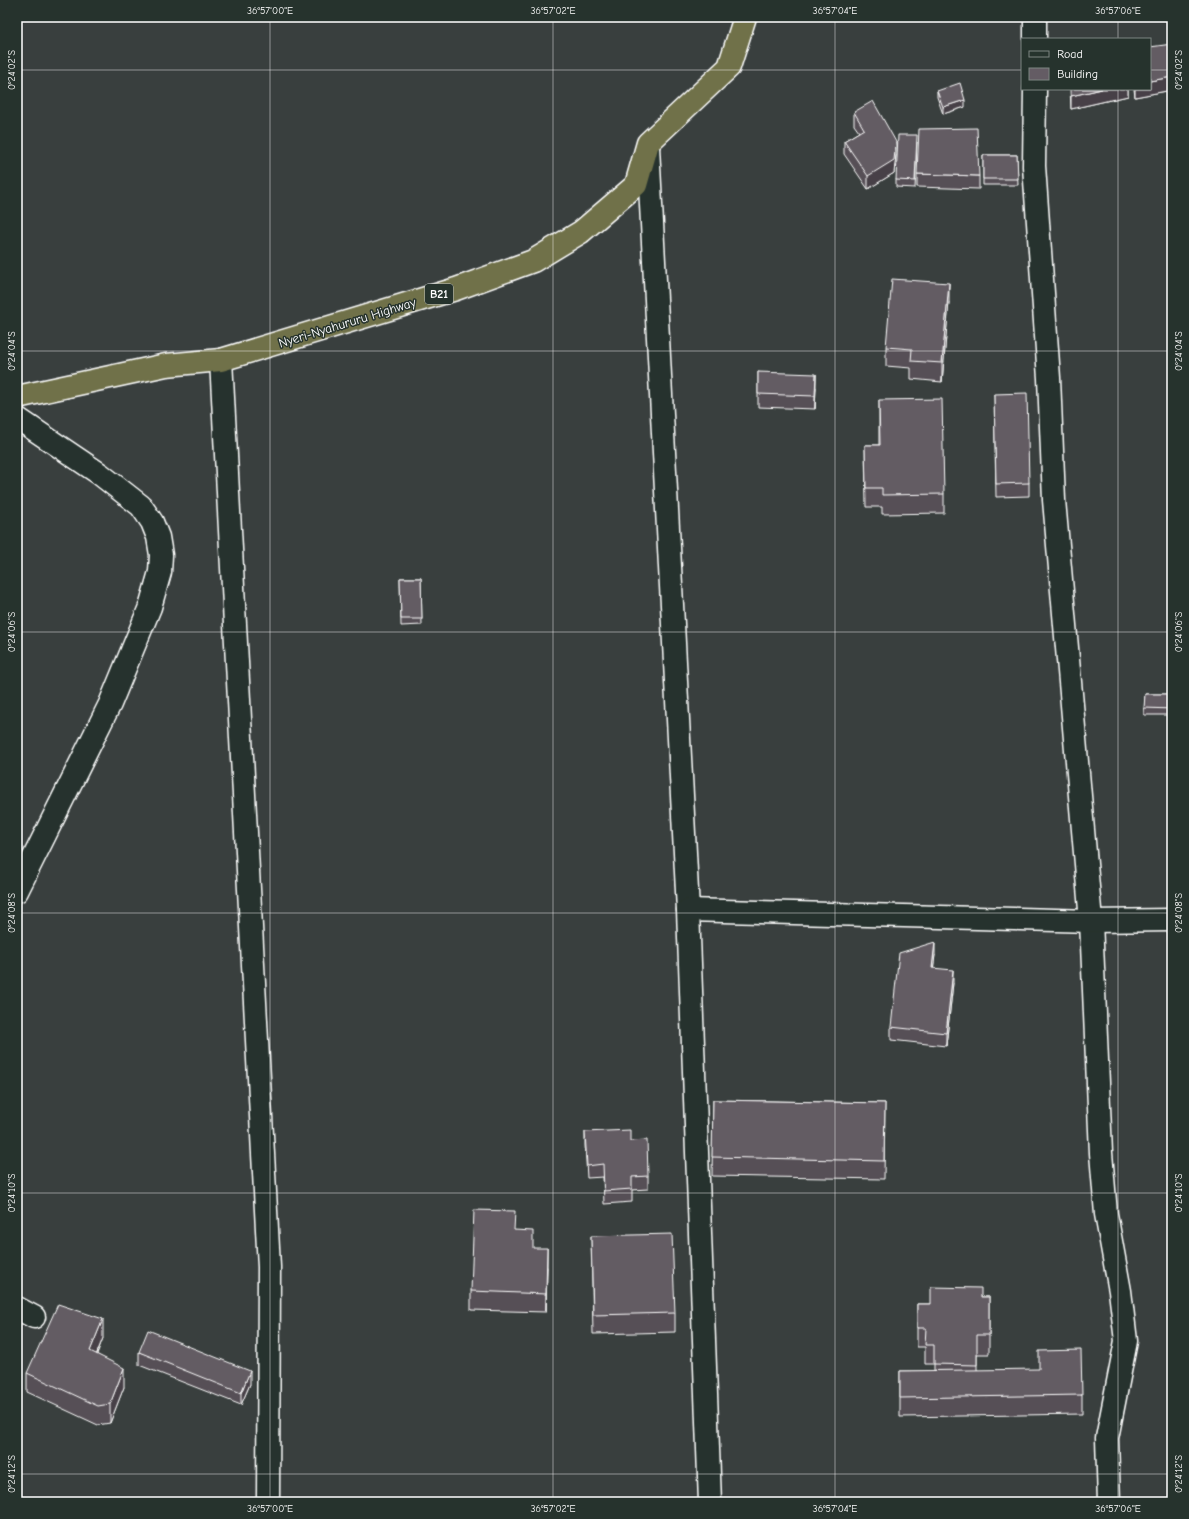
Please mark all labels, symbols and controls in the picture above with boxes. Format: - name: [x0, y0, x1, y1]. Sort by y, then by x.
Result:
- text: 36°57'00"E: [247, 5, 293, 17]
- text: 36°57'02"E: [530, 5, 576, 17]
- text: 36°57'04"E: [813, 5, 857, 17]
- text: 36°57'06"E: [1095, 5, 1141, 17]
- legend: [1021, 38, 1151, 90]
- text: Road: [1057, 47, 1083, 61]
- text: 0°24'02"S: [6, 49, 18, 90]
- text: 0°24'02"S: [1173, 49, 1185, 90]
- text: Building: [1057, 67, 1098, 81]
- road number: B21: [425, 284, 453, 304]
- street label: Nyeri-Nyahururu Highway: [277, 294, 418, 351]
- text: 0°24'04"S: [6, 331, 18, 371]
- text: 0°24'04"S: [1173, 331, 1185, 371]
- text: 0°24'06"S: [6, 611, 18, 652]
- text: 0°24'06"S: [1173, 611, 1185, 652]
- text: 0°24'08"S: [6, 893, 18, 933]
- text: 0°24'08"S: [1173, 893, 1185, 933]
- text: 0°24'10"S: [6, 1173, 18, 1212]
- text: 0°24'10"S: [1173, 1173, 1185, 1212]
- text: 0°24'12"S: [6, 1455, 18, 1493]
- text: 0°24'12"S: [1173, 1455, 1185, 1493]
- text: 36°57'00"E: [247, 1503, 293, 1515]
- text: 36°57'02"E: [530, 1503, 576, 1515]
- text: 36°57'04"E: [813, 1503, 857, 1515]
- text: 36°57'06"E: [1095, 1503, 1141, 1515]

